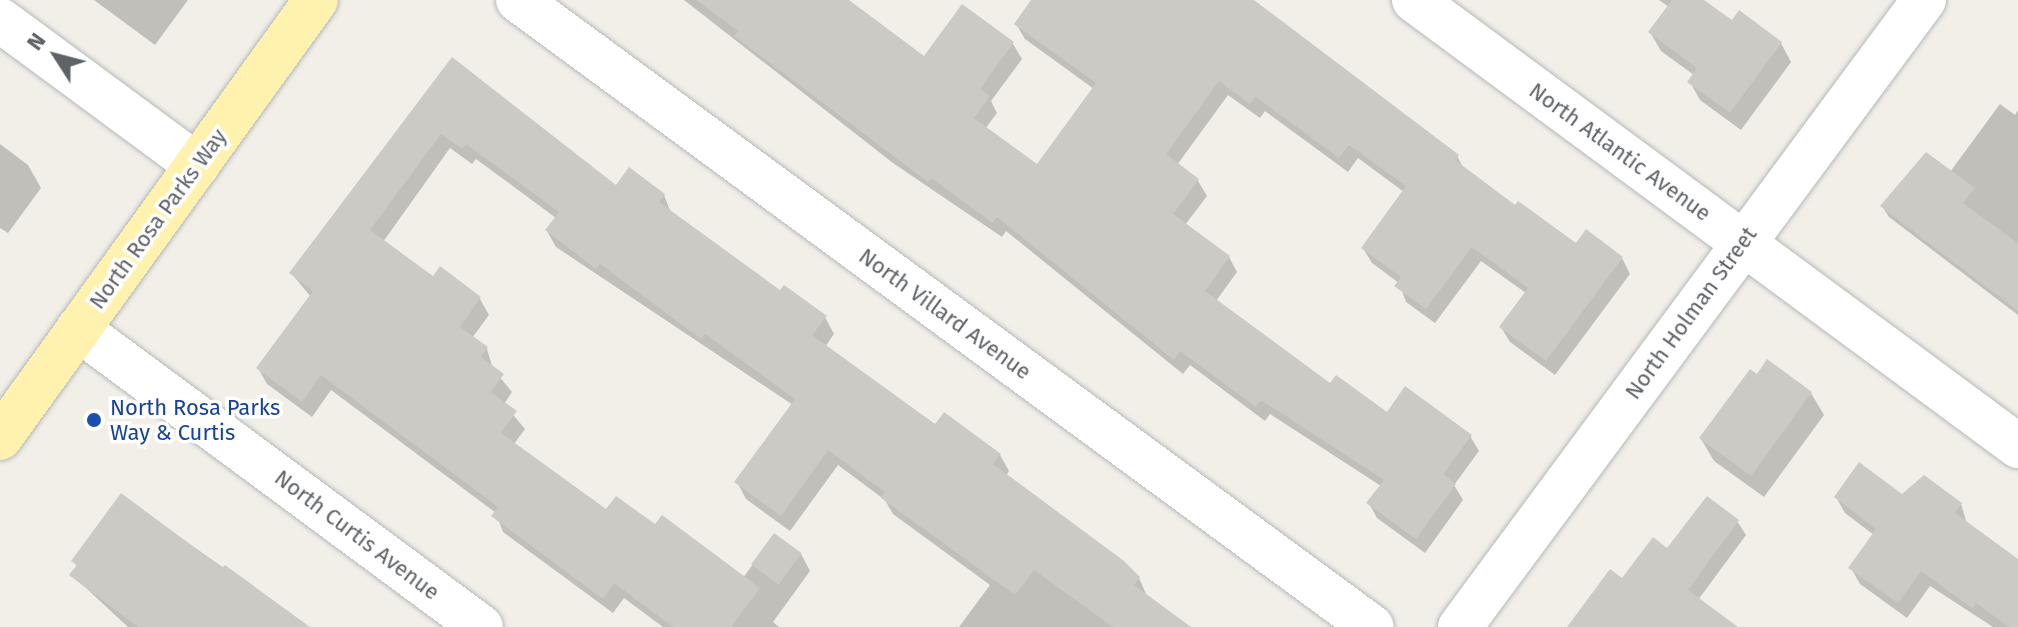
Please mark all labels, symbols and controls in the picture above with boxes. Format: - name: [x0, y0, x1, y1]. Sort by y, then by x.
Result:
- north arrow: [16, 16, 96, 96]
- text: N: [21, 28, 51, 55]
- street label: North Atlantic Avenue: [1524, 77, 1716, 227]
- street label: North Rosa Parks Way: [84, 124, 232, 314]
- street label: North Holman Street: [1620, 222, 1762, 404]
- street label: North Villard Avenue: [854, 243, 1036, 385]
- place label: North Rosa Parks Way & Curtis: [110, 394, 280, 446]
- marker: North Rosa Parks Way & Curtis: [85, 411, 103, 429]
- street label: North Curtis Avenue: [269, 464, 445, 606]

